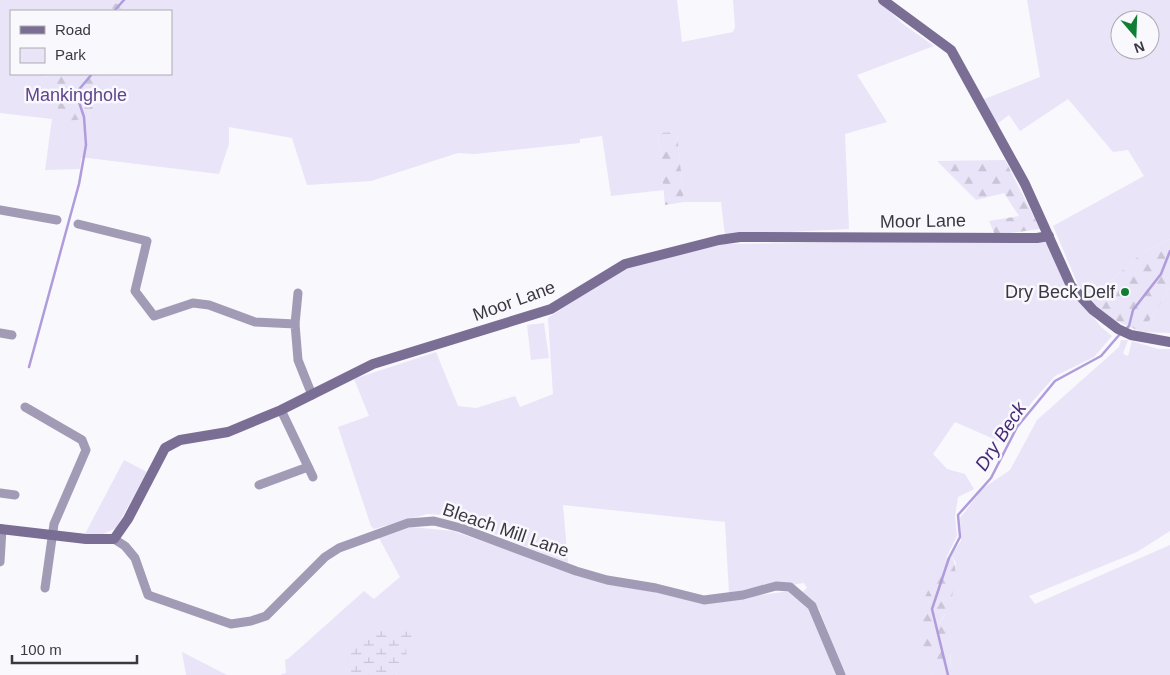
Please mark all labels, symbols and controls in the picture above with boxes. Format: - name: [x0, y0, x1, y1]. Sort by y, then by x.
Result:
- legend: [10, 10, 172, 75]
- north arrow: [1110, 10, 1160, 60]
- text: Road: [55, 21, 91, 38]
- text: N: [1132, 38, 1147, 57]
- text: Park: [55, 46, 86, 63]
- park label: Mankinghole: [25, 85, 127, 105]
- street label: Moor Lane: [880, 210, 966, 232]
- street label: Moor Lane: [470, 277, 558, 325]
- place label: Dry Beck Delf: [1005, 282, 1116, 302]
- marker: Dry Beck Delf: [1119, 286, 1131, 298]
- water label: Dry Beck: [971, 397, 1031, 474]
- street label: Bleach Mill Lane: [440, 499, 572, 561]
- scale bar: [12, 632, 138, 664]
- text: 100 m: [20, 641, 62, 658]

